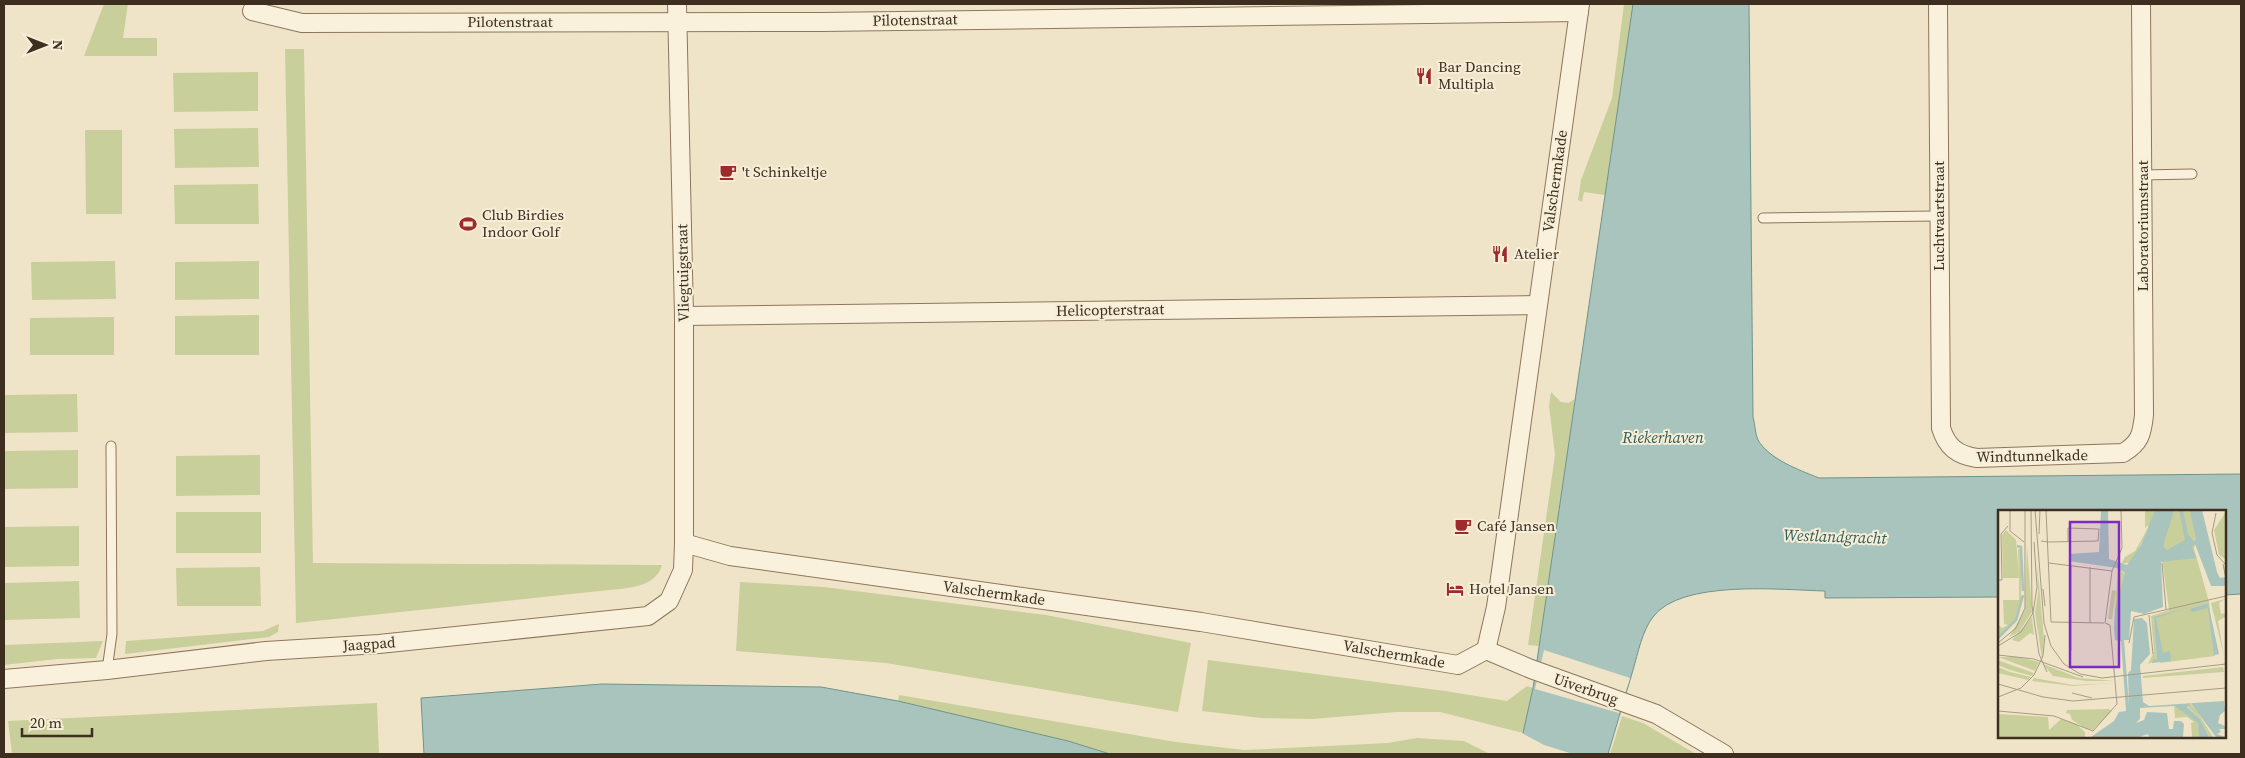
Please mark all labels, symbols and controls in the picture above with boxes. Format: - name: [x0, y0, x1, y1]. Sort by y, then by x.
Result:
- street label: Pilotenstraat: [872, 8, 958, 31]
- street label: Pilotenstraat: [467, 11, 553, 32]
- north arrow: [20, 20, 70, 70]
- text: N: [48, 40, 68, 50]
- place label: Bar Dancing Multipla: [1438, 56, 1521, 94]
- restaurant icon: Bar Dancing Multipla: [1414, 66, 1434, 86]
- street label: Valschermkade: [1537, 128, 1572, 233]
- street label: Laboratoriumstraat: [2132, 160, 2153, 292]
- place label: 't Schinkeltje: [742, 161, 827, 182]
- street label: Luchtvaartstraat: [1928, 161, 1949, 271]
- cafe icon: 't Schinkeltje: [718, 162, 738, 182]
- place label: Club Birdies Indoor Golf: [482, 204, 564, 242]
- sports icon: Club Birdies Indoor Golf: [458, 214, 478, 234]
- street label: Vliegtuigstraat: [671, 224, 694, 322]
- place label: Atelier: [1514, 243, 1560, 264]
- restaurant icon: Atelier: [1490, 244, 1510, 264]
- street label: Helicopterstraat: [1056, 298, 1164, 321]
- water label: Riekerhaven: [1621, 426, 1704, 448]
- street label: Windtunnelkade: [1976, 444, 2088, 467]
- inset map: [1998, 510, 2225, 738]
- place label: Café Jansen: [1477, 515, 1555, 536]
- cafe icon: Café Jansen: [1453, 516, 1473, 536]
- water label: Westlandgracht: [1783, 523, 1888, 549]
- street label: Valschermkade: [942, 575, 1047, 610]
- place label: Hotel Jansen: [1469, 578, 1554, 599]
- hotel icon: Hotel Jansen: [1445, 579, 1465, 599]
- street label: Jaagpad: [341, 631, 397, 656]
- street label: Valschermkade: [1341, 634, 1447, 673]
- street label: Uiverbrug: [1551, 668, 1622, 709]
- scale bar: [22, 706, 92, 738]
- text: 20 m: [30, 712, 62, 733]

